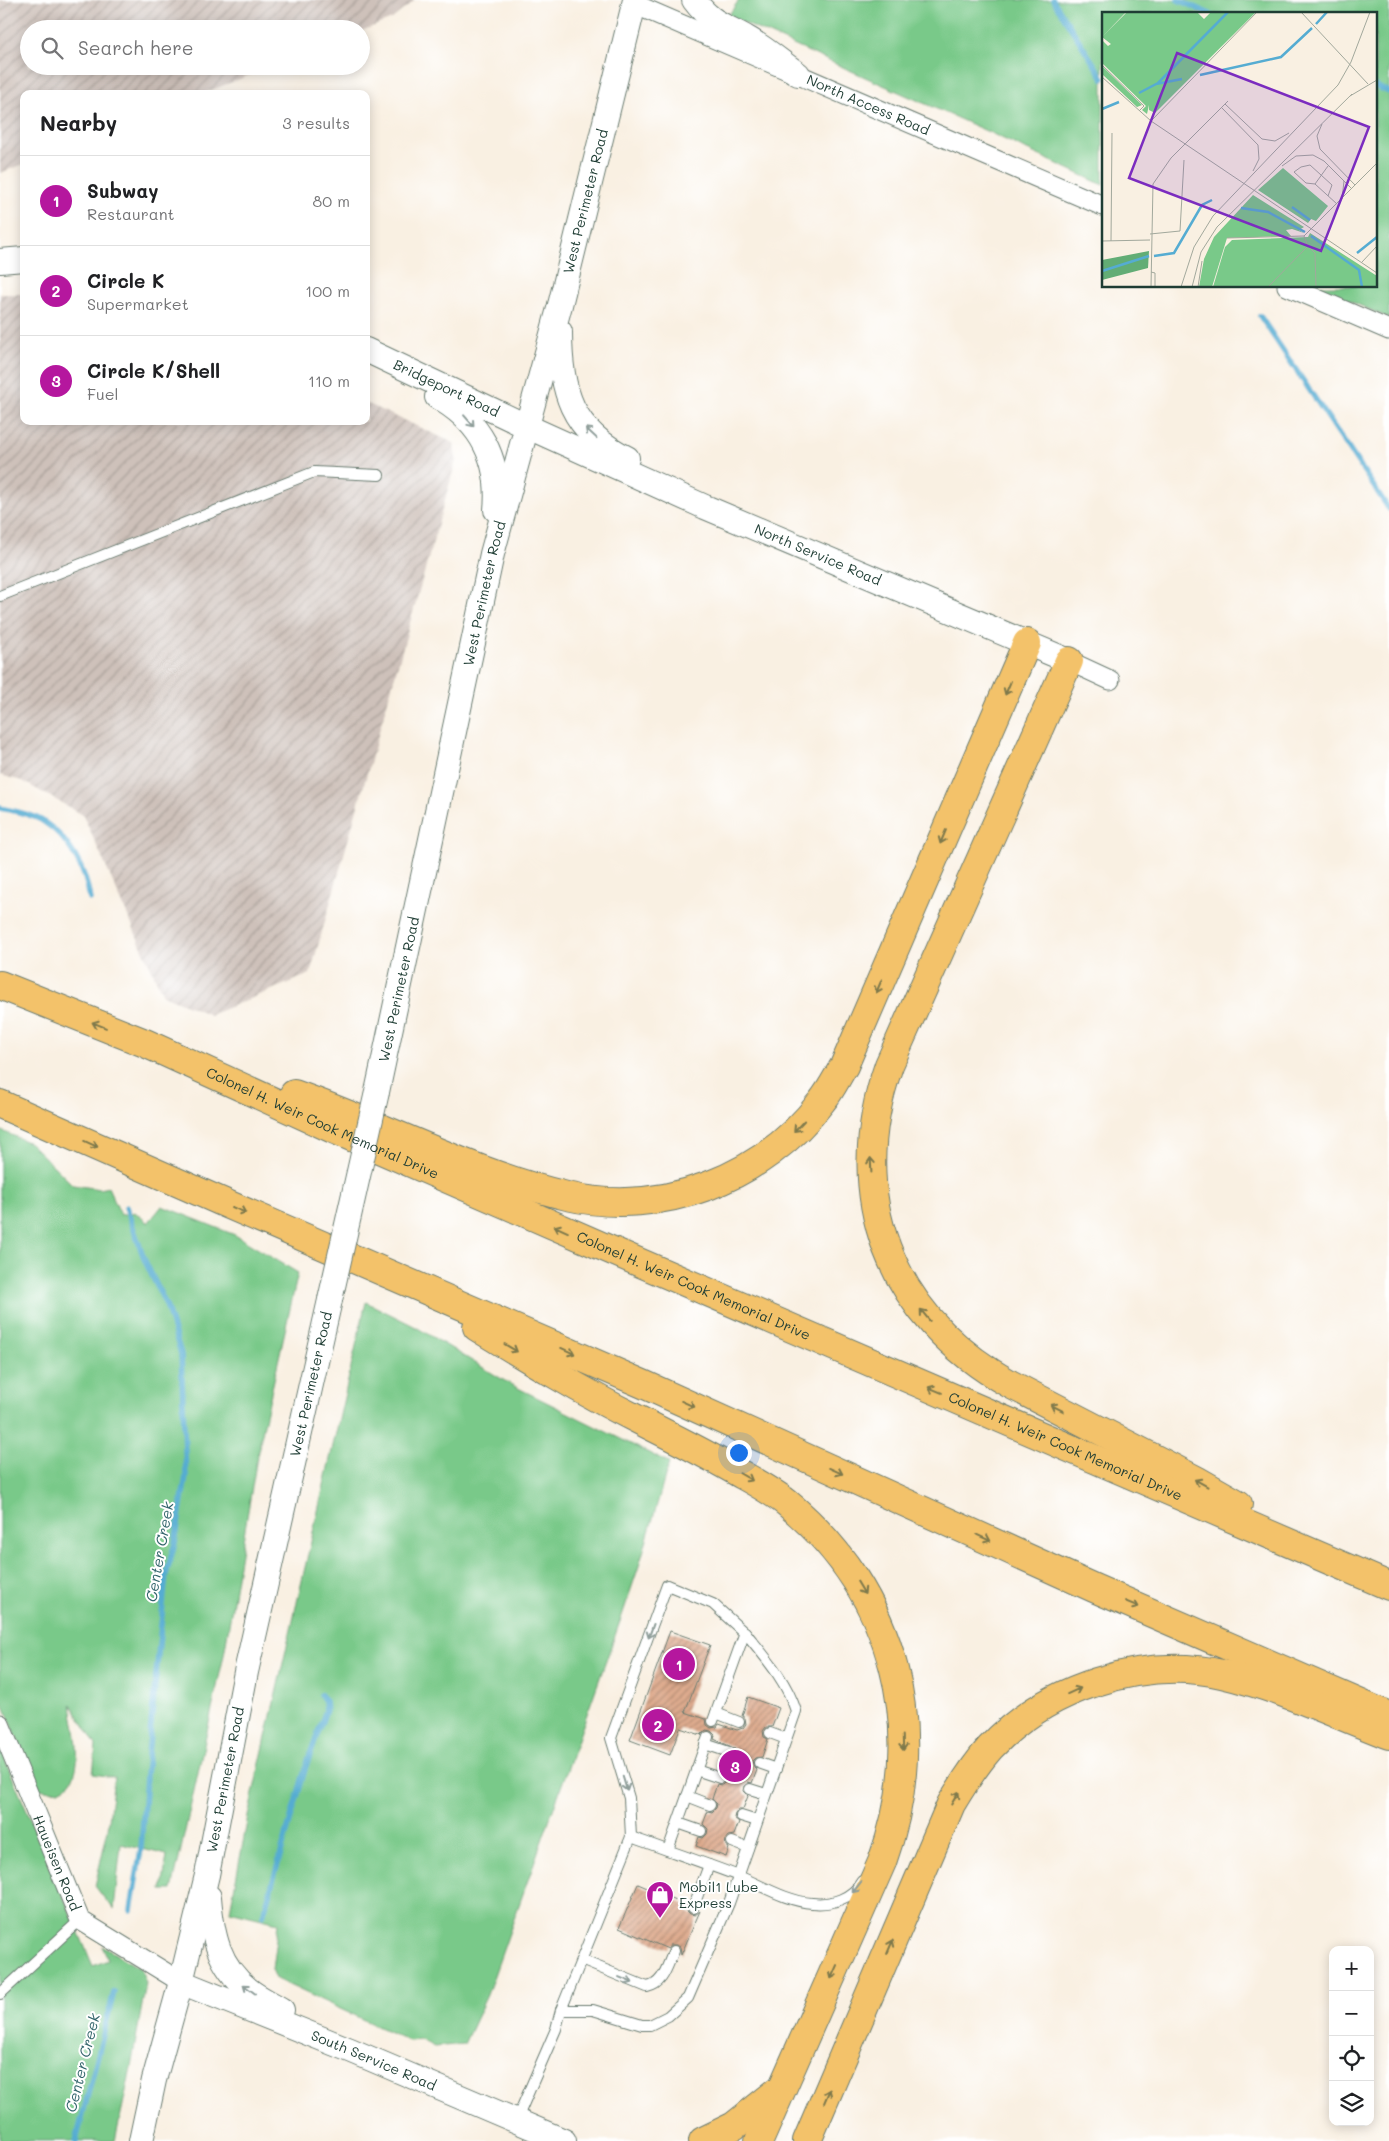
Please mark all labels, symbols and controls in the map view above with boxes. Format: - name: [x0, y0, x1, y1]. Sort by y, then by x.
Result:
- inset map: [1102, 12, 1376, 288]
- search box: [20, 20, 370, 75]
- icon: search: [38, 34, 66, 62]
- text: Search here: [78, 35, 194, 60]
- street label: North Access Road: [804, 70, 933, 139]
- text: Nearby: [40, 109, 117, 136]
- text: 3 results: [282, 112, 350, 133]
- street label: West Perimeter Road: [558, 127, 612, 275]
- text: Subway: [87, 178, 158, 203]
- text: 1: [52, 190, 60, 211]
- text: 80 m: [313, 190, 350, 211]
- text: Restaurant: [87, 203, 175, 224]
- text: Circle K: [87, 268, 165, 293]
- text: 2: [52, 280, 60, 301]
- text: 100 m: [305, 280, 350, 301]
- text: Supermarket: [87, 293, 189, 314]
- street label: Bridgeport Road: [390, 354, 503, 421]
- text: Circle K/Shell: [87, 358, 220, 383]
- text: 3: [51, 370, 61, 391]
- text: 110 m: [308, 370, 350, 391]
- text: Fuel: [87, 383, 119, 404]
- one-way arrow: [463, 414, 475, 427]
- one-way arrow: [584, 427, 597, 439]
- street label: West Perimeter Road: [458, 519, 510, 668]
- street label: North Service Road: [752, 519, 884, 589]
- one-way arrow: [1002, 680, 1012, 695]
- one-way arrow: [938, 829, 948, 844]
- street label: West Perimeter Road: [374, 915, 423, 1064]
- one-way arrow: [873, 978, 883, 993]
- one-way arrow: [92, 1019, 107, 1028]
- street label: Colonel H. Weir Cook Memorial Drive: [203, 1062, 442, 1183]
- one-way arrow: [793, 1120, 805, 1133]
- one-way arrow: [83, 1140, 98, 1149]
- one-way arrow: [867, 1158, 876, 1174]
- one-way arrow: [231, 1205, 246, 1215]
- one-way arrow: [554, 1223, 569, 1233]
- street label: Colonel H. Weir Cook Memorial Drive: [574, 1226, 814, 1344]
- one-way arrow: [920, 1309, 931, 1322]
- street label: West Perimeter Road: [285, 1310, 336, 1458]
- one-way arrow: [504, 1344, 518, 1354]
- one-way arrow: [560, 1347, 575, 1357]
- one-way arrow: [928, 1385, 943, 1395]
- street label: Colonel H. Weir Cook Memorial Drive: [946, 1387, 1185, 1505]
- one-way arrow: [680, 1400, 695, 1410]
- one-way arrow: [1049, 1403, 1064, 1413]
- your location: [726, 1440, 752, 1466]
- one-way arrow: [828, 1467, 843, 1476]
- one-way arrow: [738, 1472, 752, 1482]
- one-way arrow: [1194, 1478, 1209, 1487]
- water label: Center Creek: [140, 1499, 178, 1603]
- one-way arrow: [976, 1533, 991, 1543]
- one-way arrow: [857, 1581, 867, 1595]
- one-way arrow: [1124, 1600, 1139, 1610]
- one-way arrow: [646, 1623, 655, 1638]
- pin: 1: [663, 1645, 695, 1683]
- one-way arrow: [1066, 1686, 1081, 1696]
- street label: West Perimeter Road: [201, 1705, 248, 1854]
- pin: 2: [642, 1706, 674, 1744]
- one-way arrow: [898, 1734, 908, 1751]
- pin: 3: [719, 1747, 751, 1785]
- one-way arrow: [621, 1776, 631, 1792]
- one-way arrow: [950, 1791, 960, 1805]
- street label: Haueisen Road: [29, 1812, 85, 1914]
- place label: Mobil1 Lube Express: [679, 1877, 759, 1912]
- shop icon: Mobil1 Lube Express: [645, 1880, 675, 1919]
- one-way arrow: [851, 1880, 862, 1893]
- one-way arrow: [886, 1940, 896, 1955]
- map controls: [1329, 1946, 1374, 2126]
- button: +: [1329, 1946, 1374, 1991]
- one-way arrow: [828, 1964, 838, 1979]
- one-way arrow: [618, 1975, 633, 1985]
- one-way arrow: [243, 1984, 256, 1995]
- button: −: [1329, 1991, 1374, 2036]
- water label: Center Creek: [60, 2010, 104, 2114]
- street label: South Service Road: [308, 2025, 439, 2095]
- button: locate: [1329, 2036, 1374, 2081]
- button: layers: [1329, 2081, 1374, 2126]
- one-way arrow: [822, 2089, 832, 2104]

